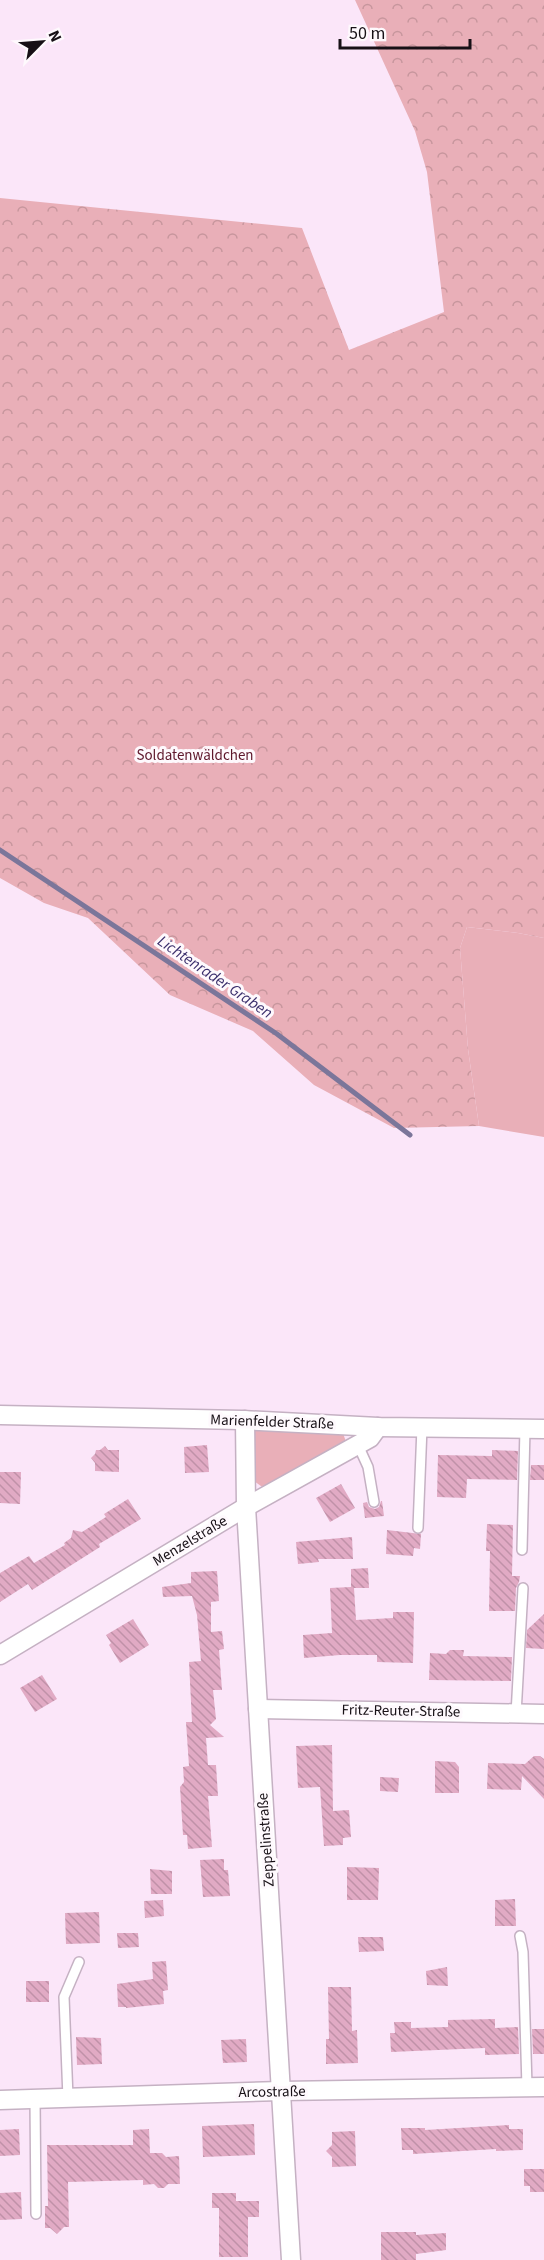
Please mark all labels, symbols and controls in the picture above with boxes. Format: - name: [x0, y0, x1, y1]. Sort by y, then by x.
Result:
- north arrow: [12, 12, 72, 72]
- scale bar: [340, 12, 470, 50]
- text: 50 m: [349, 21, 385, 46]
- text: N: [42, 27, 67, 46]
- park label: Soldatenwäldchen: [136, 745, 254, 766]
- water label: Lichtenrader Graben: [153, 930, 277, 1024]
- street label: Marienfelder Straße: [210, 1409, 334, 1435]
- street label: Menzelstraße: [149, 1510, 231, 1572]
- street label: Fritz-Reuter-Straße: [342, 1699, 460, 1723]
- street label: Zeppelinstraße: [252, 1792, 280, 1888]
- street label: Arcostraße: [238, 2081, 306, 2103]

